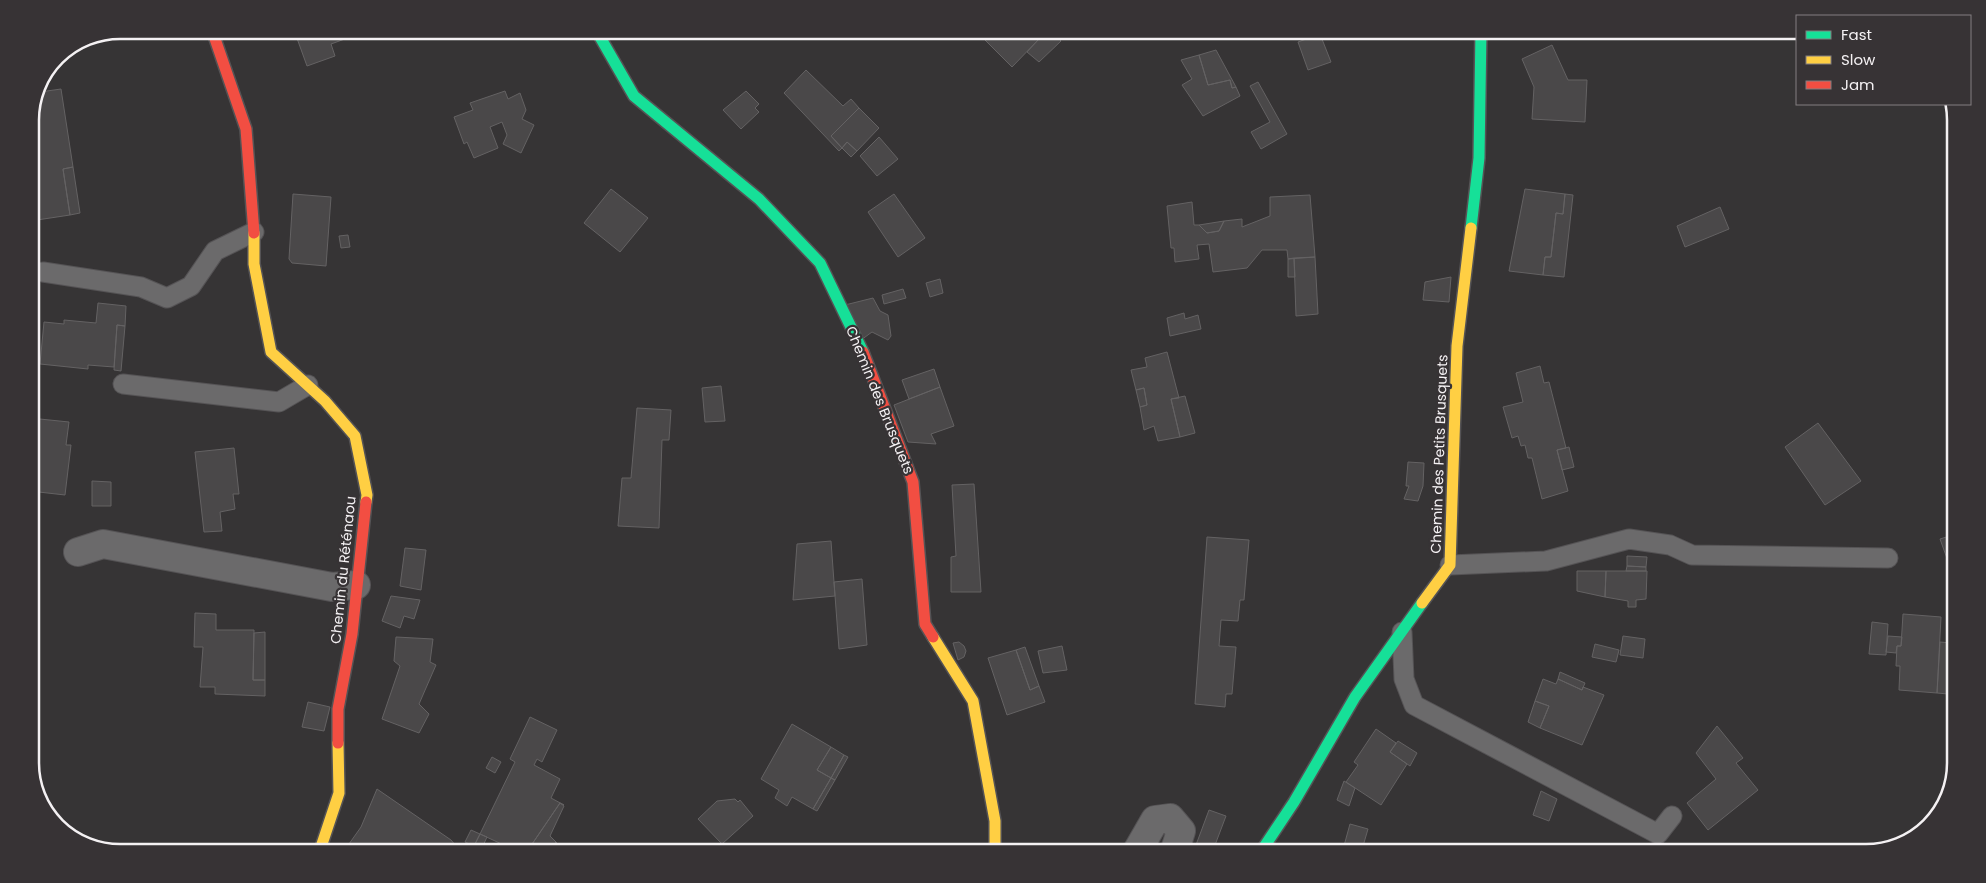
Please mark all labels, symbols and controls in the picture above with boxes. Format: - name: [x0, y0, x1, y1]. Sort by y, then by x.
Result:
- legend: [1796, 15, 1971, 105]
- text: Fast: [1841, 24, 1872, 45]
- text: Slow: [1841, 49, 1876, 70]
- text: Jam: [1841, 74, 1875, 95]
- street label: Chemin des Brusquets: [841, 323, 919, 477]
- street label: Chemin des Petits Brusquets: [1426, 354, 1452, 554]
- street label: Chemin du Réténaou: [325, 495, 361, 645]

